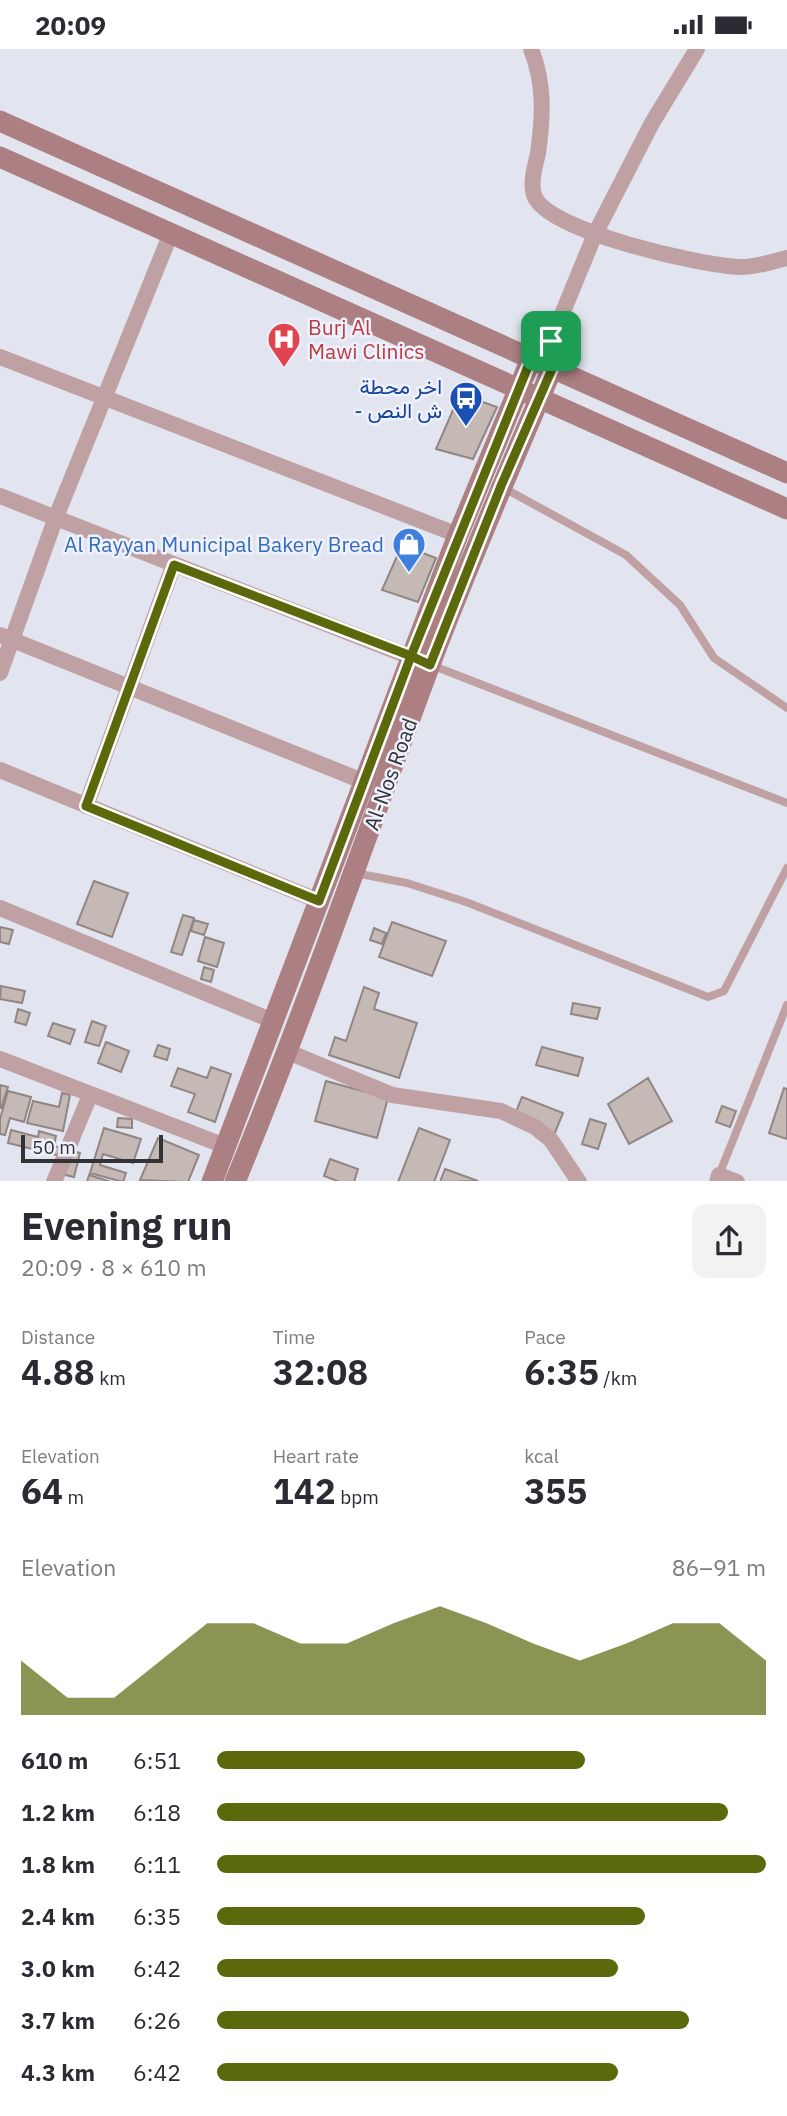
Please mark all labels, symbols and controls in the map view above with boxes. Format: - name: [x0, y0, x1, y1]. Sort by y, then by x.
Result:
- text: 20:09: [35, 8, 106, 42]
- pin: [521, 311, 581, 371]
- place label: Burj Al Mawi Clinics: [308, 313, 425, 365]
- hospital icon: Burj Al Mawi Clinics: [265, 320, 303, 369]
- icon: arrive: [532, 322, 570, 360]
- place label: اخر محطة - ش النص: [354, 372, 442, 424]
- bus stop icon: اخر محطة - ش النص: [447, 379, 485, 428]
- shop icon: Al Rayyan Municipal Bakery Bread: [390, 525, 428, 574]
- place label: Al Rayyan Municipal Bakery Bread: [64, 530, 384, 558]
- street label: Al-Nos Road: [357, 714, 423, 834]
- scale bar: [21, 1133, 163, 1164]
- text: 50 m: [32, 1135, 76, 1159]
- text: Evening run: [21, 1201, 232, 1250]
- button: share: [692, 1204, 766, 1278]
- text: 20:09 · 8 × 610 m: [21, 1252, 207, 1282]
- text: Distance: [21, 1325, 95, 1349]
- text: Time: [273, 1325, 315, 1349]
- text: Pace: [524, 1325, 566, 1349]
- text: 4.88: [21, 1349, 95, 1395]
- text: 32:08: [273, 1349, 368, 1395]
- text: 6:35: [524, 1349, 599, 1395]
- text: km: [95, 1366, 126, 1390]
- text: /km: [599, 1366, 637, 1390]
- text: Elevation: [21, 1444, 100, 1468]
- text: Heart rate: [273, 1444, 359, 1468]
- text: kcal: [524, 1444, 559, 1468]
- text: 64: [21, 1468, 63, 1514]
- text: 142: [273, 1468, 336, 1514]
- text: 355: [524, 1468, 587, 1514]
- text: m: [63, 1485, 84, 1509]
- text: bpm: [336, 1485, 379, 1509]
- text: Elevation: [21, 1552, 116, 1582]
- text: 86–91 m: [672, 1552, 766, 1582]
- text: 610 m: [21, 1745, 88, 1775]
- text: 6:51: [133, 1745, 181, 1775]
- text: 1.2 km: [21, 1797, 95, 1827]
- text: 6:18: [133, 1797, 181, 1827]
- text: 1.8 km: [21, 1849, 95, 1879]
- text: 6:11: [133, 1849, 181, 1879]
- text: 2.4 km: [21, 1901, 95, 1931]
- text: 6:35: [133, 1901, 181, 1931]
- text: 3.0 km: [21, 1953, 95, 1983]
- text: 6:42: [133, 1953, 181, 1983]
- text: 3.7 km: [21, 2005, 95, 2035]
- text: 6:26: [133, 2005, 181, 2035]
- text: 4.3 km: [21, 2057, 95, 2087]
- text: 6:42: [133, 2057, 181, 2087]

